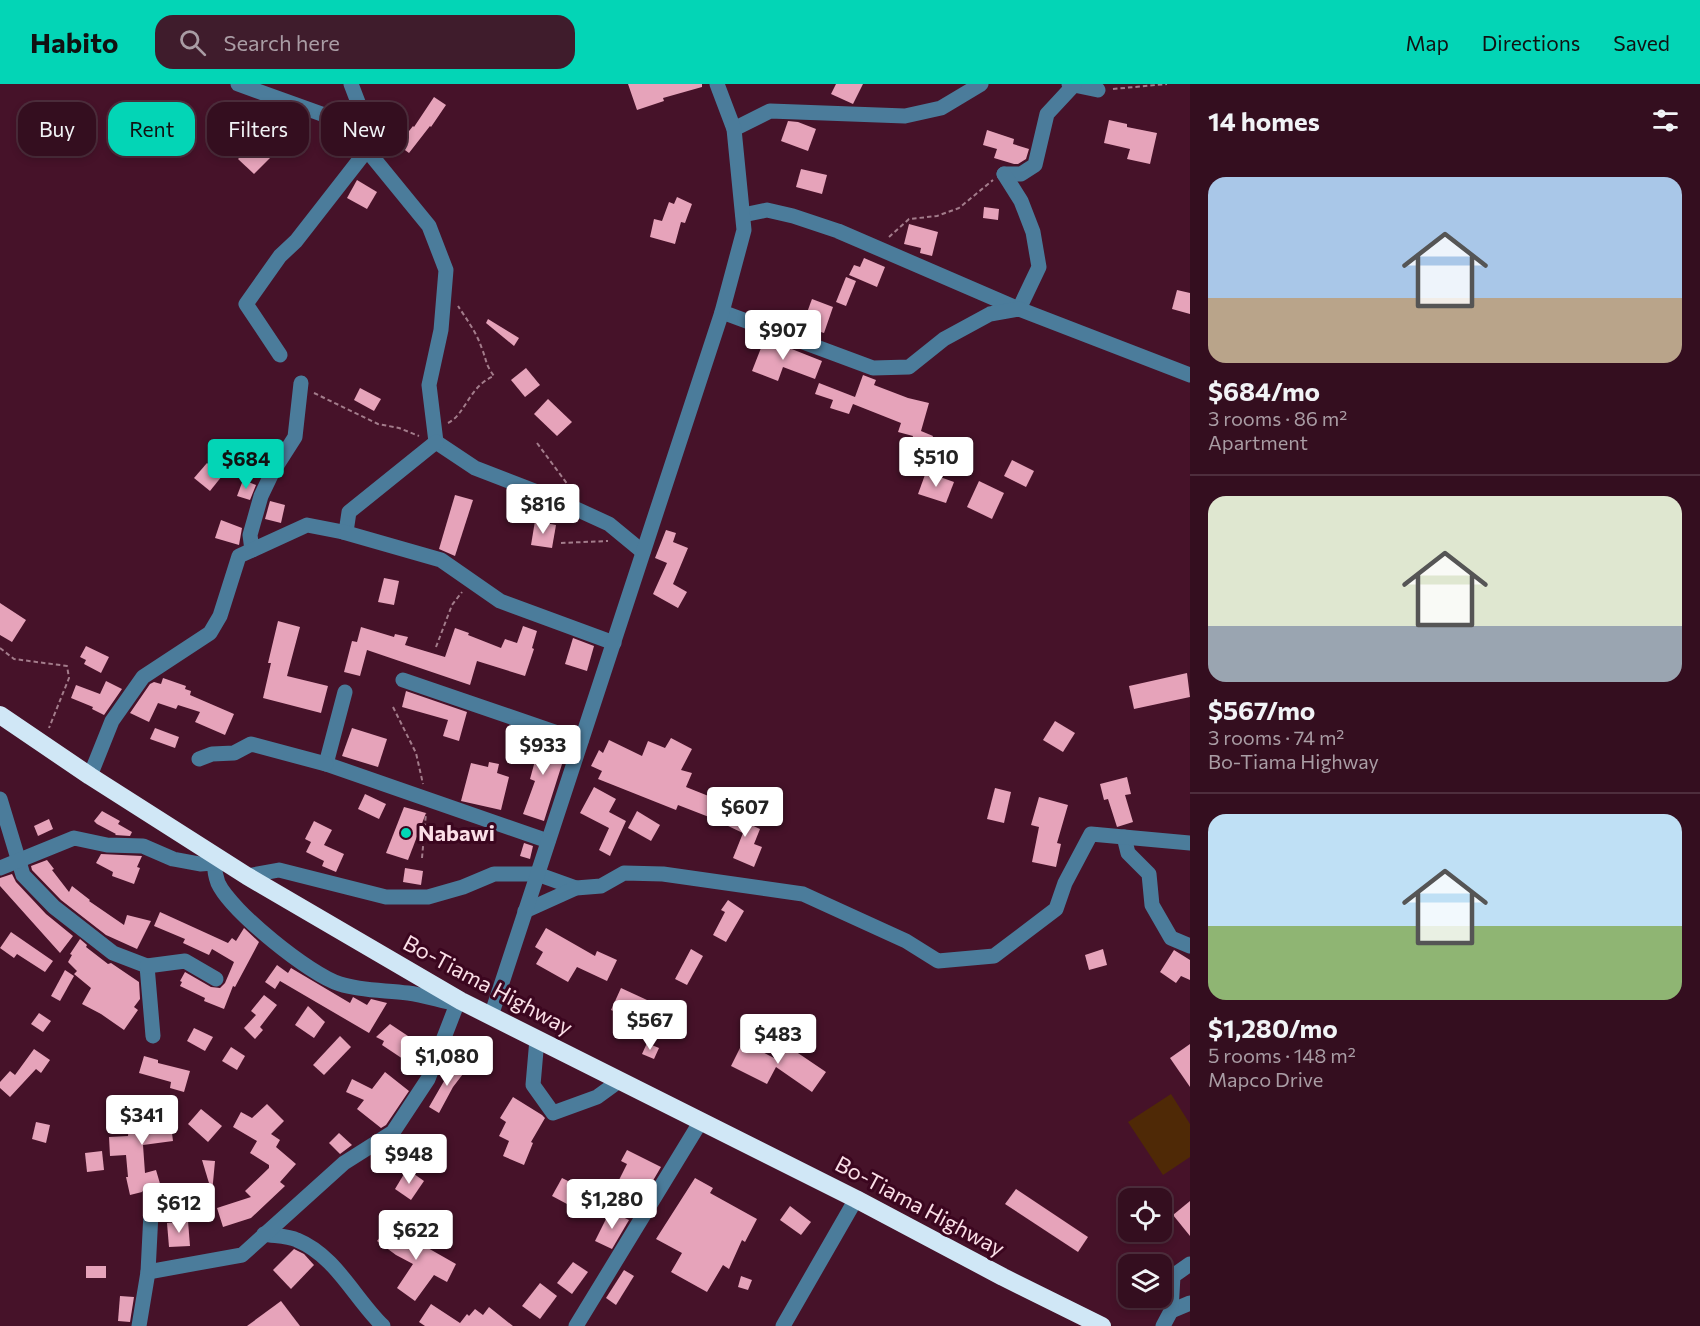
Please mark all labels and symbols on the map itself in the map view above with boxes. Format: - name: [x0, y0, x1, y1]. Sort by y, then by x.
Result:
- pin: $907: [747, 310, 819, 361]
- pin: $510: [900, 437, 972, 488]
- pin: $684: [210, 439, 282, 490]
- pin: $816: [507, 484, 579, 535]
- pin: $933: [507, 725, 579, 776]
- pin: $607: [709, 787, 781, 838]
- place label: Nabawi: [418, 819, 495, 846]
- marker: Nabawi: [399, 826, 413, 840]
- street label: Bo-Tiama Highway: [399, 928, 578, 1041]
- pin: $567: [614, 1000, 686, 1051]
- pin: $483: [742, 1014, 814, 1065]
- pin: $1,080: [398, 1036, 496, 1087]
- pin: $341: [106, 1095, 178, 1146]
- pin: $948: [373, 1134, 445, 1185]
- street label: Bo-Tiama Highway: [831, 1149, 1010, 1262]
- pin: $1,280: [563, 1179, 661, 1230]
- pin: $612: [143, 1183, 215, 1234]
- pin: $622: [380, 1210, 452, 1261]

